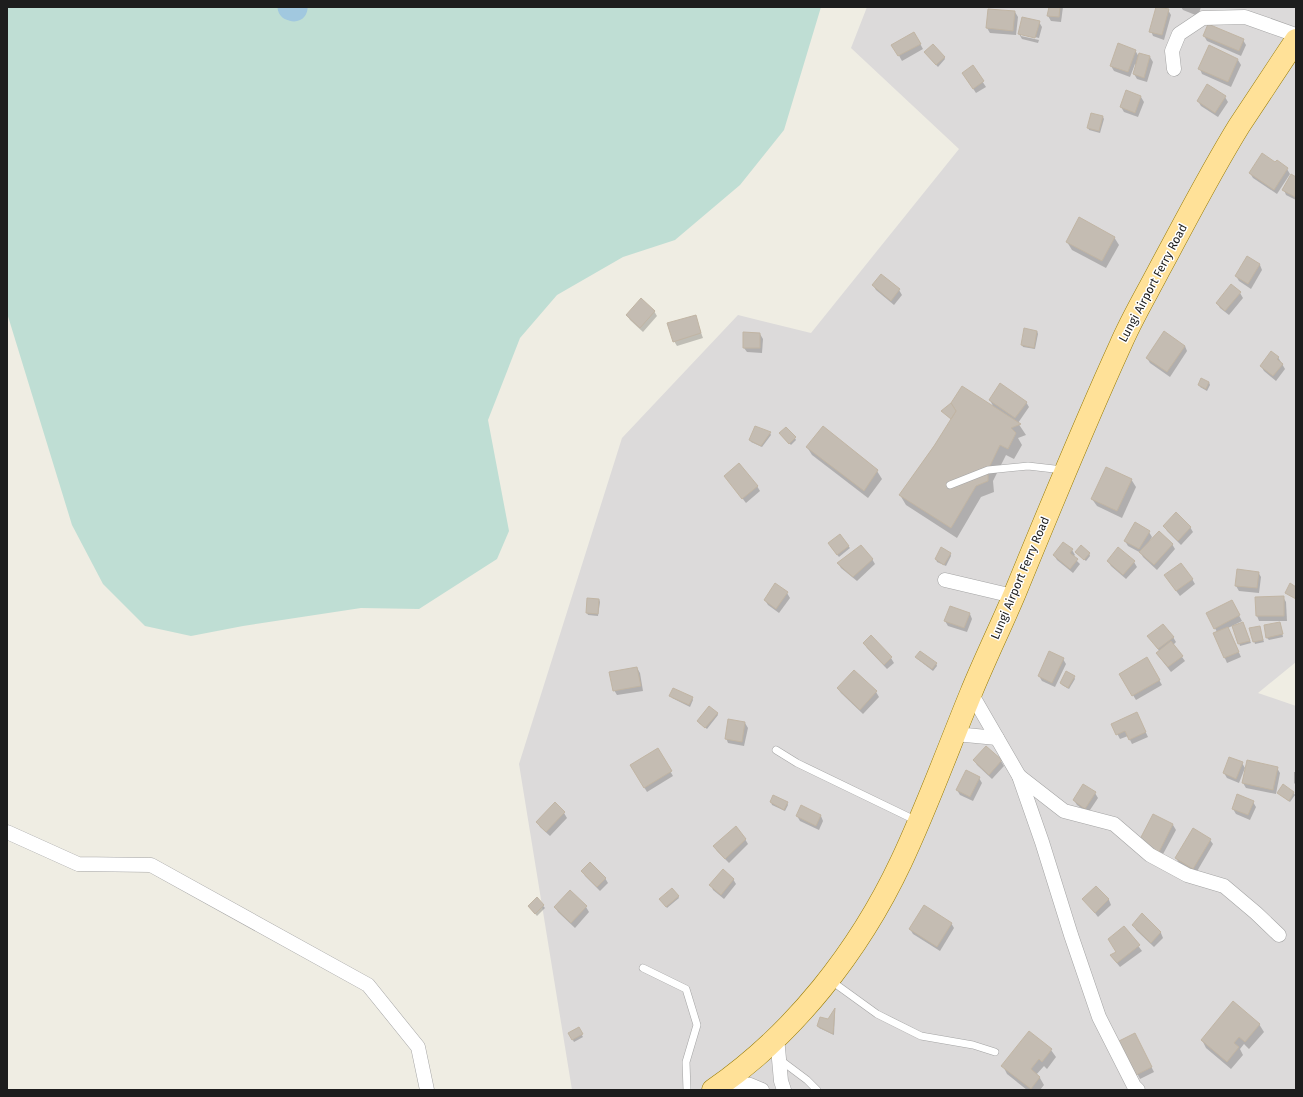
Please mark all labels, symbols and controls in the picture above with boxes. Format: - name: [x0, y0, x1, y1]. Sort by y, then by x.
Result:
- street label: Lungi Airport Ferry Road: [1116, 222, 1190, 344]
- street label: Lungi Airport Ferry Road: [988, 515, 1052, 641]

